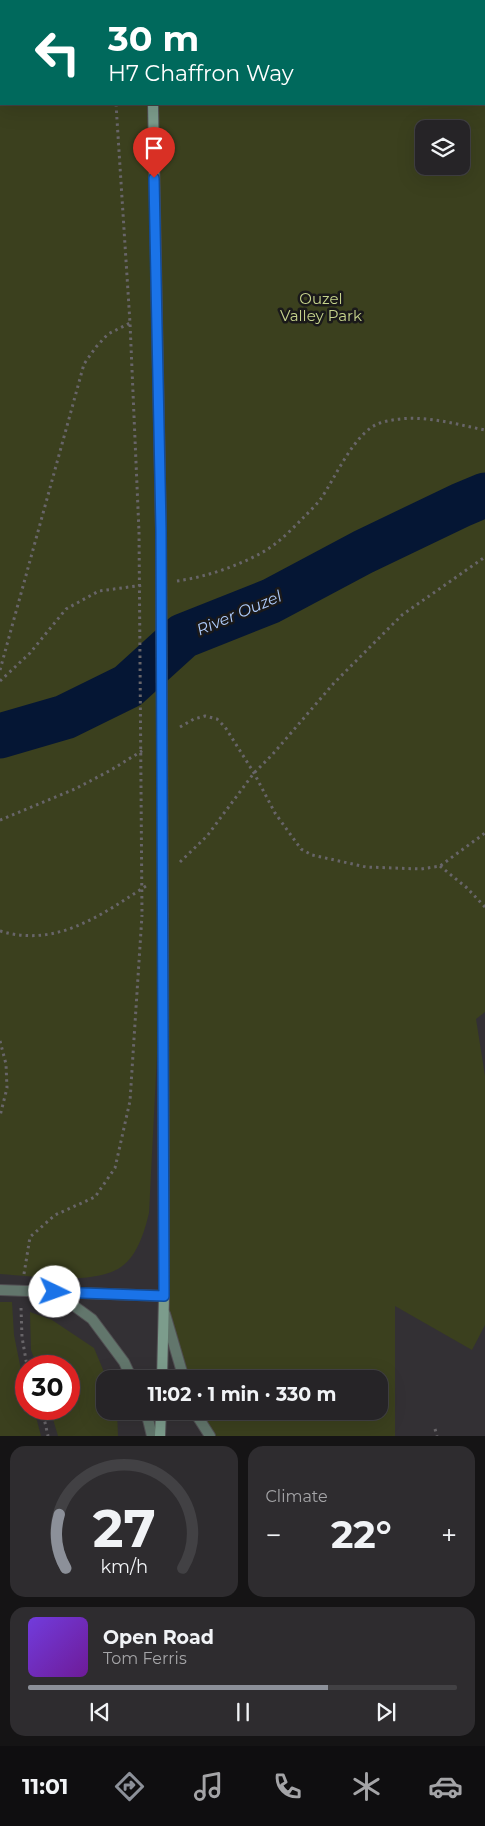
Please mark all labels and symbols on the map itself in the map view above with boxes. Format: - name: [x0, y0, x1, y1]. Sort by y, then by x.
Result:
- pin: [133, 127, 175, 178]
- park label: Ouzel Valley Park: [280, 289, 362, 325]
- water label: River Ouzel: [194, 586, 285, 639]
- position arrow: [28, 1265, 80, 1317]
- speed limit sign: 30: [15, 1355, 80, 1420]

